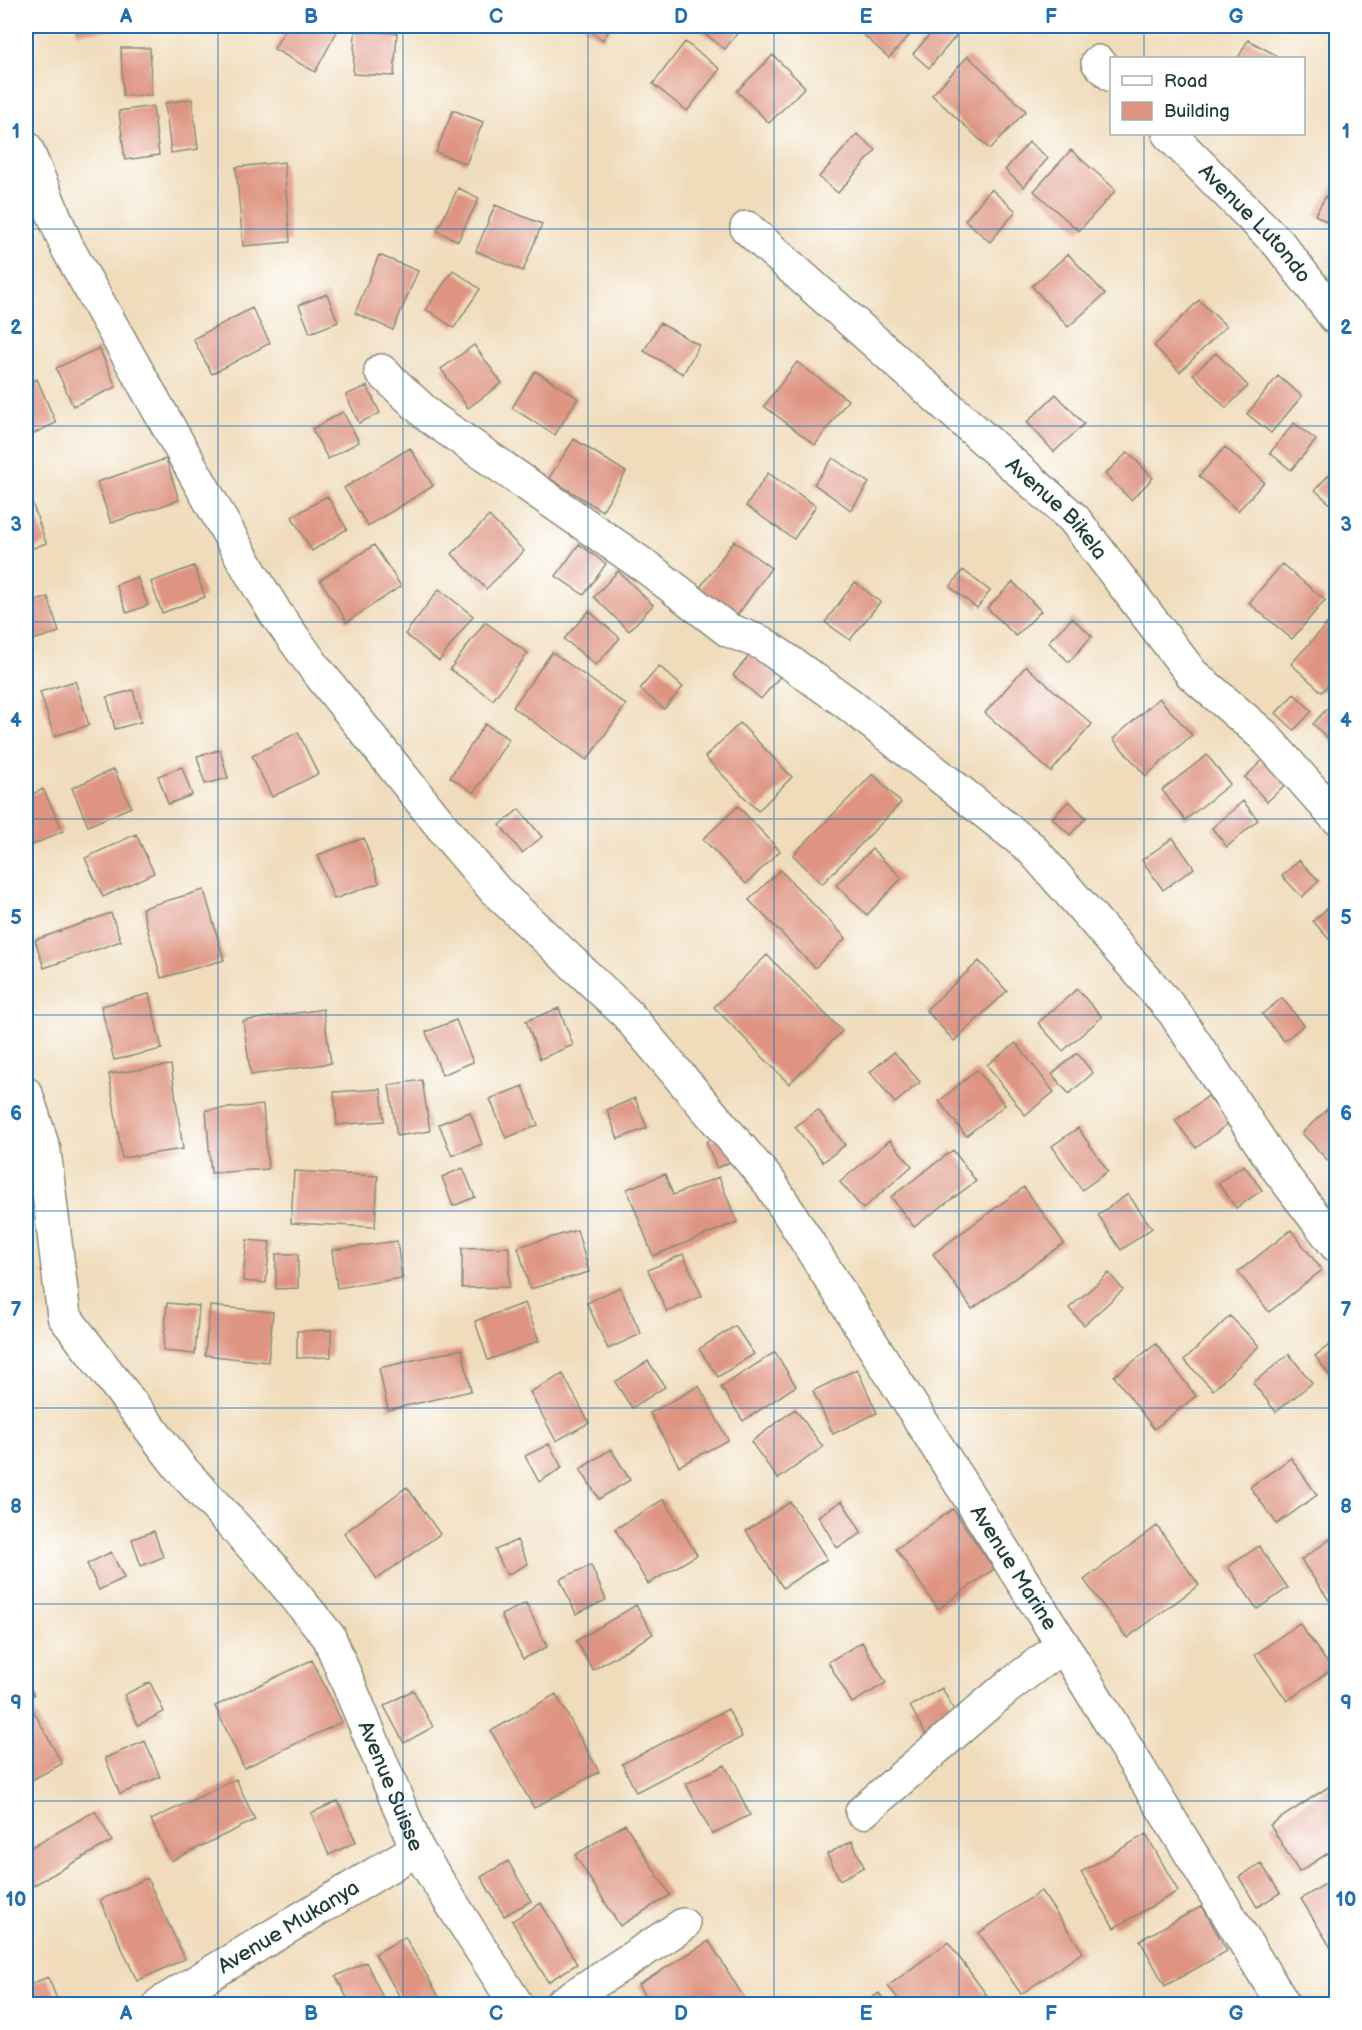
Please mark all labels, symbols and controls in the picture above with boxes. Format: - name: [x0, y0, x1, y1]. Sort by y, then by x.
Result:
- text: A: [119, 5, 133, 29]
- text: B: [304, 5, 318, 29]
- text: C: [489, 5, 503, 29]
- text: D: [674, 5, 688, 29]
- text: E: [860, 5, 873, 29]
- text: F: [1045, 5, 1057, 29]
- text: G: [1229, 5, 1244, 29]
- legend: [1110, 57, 1305, 135]
- text: Road: [1164, 71, 1208, 92]
- text: Building: [1164, 101, 1230, 122]
- text: 1: [12, 120, 20, 144]
- text: 1: [1342, 120, 1350, 144]
- street label: Avenue Lutondo: [1194, 159, 1317, 288]
- text: 2: [10, 316, 22, 340]
- text: 2: [1340, 316, 1352, 340]
- street label: Avenue Bikela: [1001, 452, 1113, 564]
- text: 3: [10, 513, 22, 537]
- text: 3: [1340, 513, 1352, 537]
- text: 4: [10, 709, 22, 733]
- text: 4: [1340, 709, 1352, 733]
- text: 5: [10, 906, 22, 930]
- text: 5: [1340, 906, 1352, 930]
- text: 6: [10, 1102, 22, 1126]
- text: 6: [1340, 1102, 1352, 1126]
- text: 7: [10, 1298, 22, 1322]
- text: 7: [1340, 1298, 1352, 1322]
- text: 8: [10, 1495, 22, 1519]
- text: 8: [1340, 1495, 1352, 1519]
- street label: Avenue Marine: [965, 1501, 1063, 1635]
- text: 9: [10, 1691, 22, 1715]
- text: 9: [1340, 1691, 1352, 1715]
- street label: Avenue Suisse: [353, 1717, 429, 1855]
- street label: Avenue Mukanya: [213, 1874, 364, 1979]
- text: 10: [6, 1888, 26, 1912]
- text: 10: [1336, 1888, 1356, 1912]
- text: A: [119, 2002, 133, 2026]
- text: B: [304, 2002, 318, 2026]
- text: C: [489, 2002, 503, 2026]
- text: D: [674, 2002, 688, 2026]
- text: E: [860, 2002, 873, 2026]
- text: F: [1045, 2002, 1057, 2026]
- text: G: [1229, 2002, 1244, 2026]

